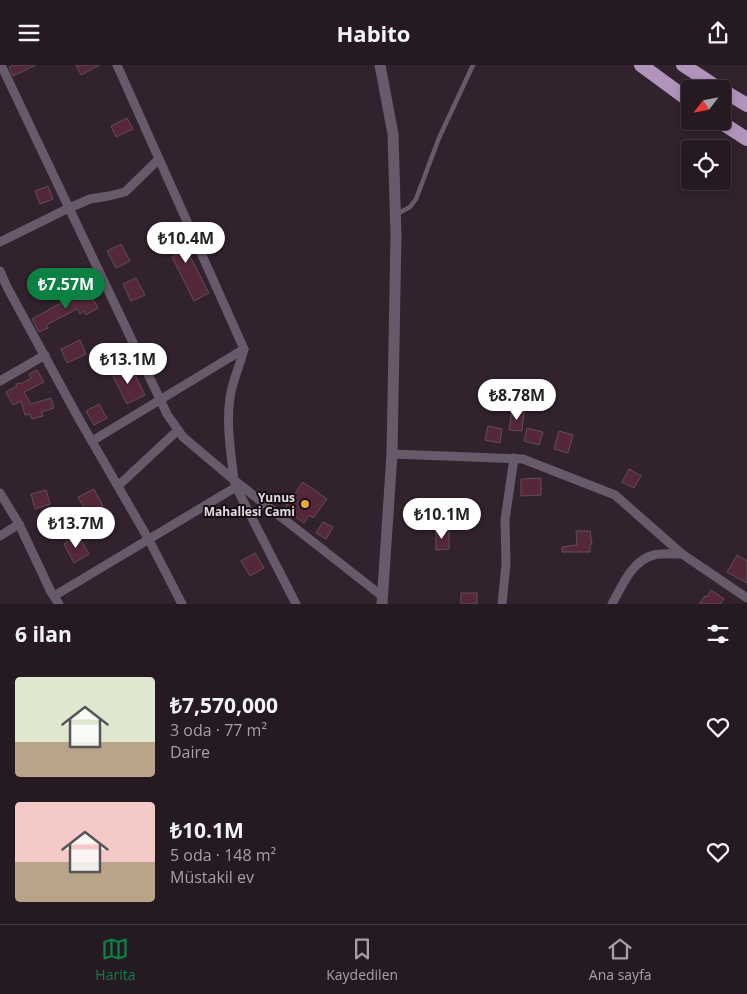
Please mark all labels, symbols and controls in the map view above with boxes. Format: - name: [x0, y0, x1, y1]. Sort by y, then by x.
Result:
- text: Habito: [337, 18, 410, 48]
- icon: menu: [15, 19, 43, 47]
- icon: share: [704, 19, 732, 47]
- north arrow: [681, 80, 731, 130]
- map controls: [681, 80, 731, 190]
- button: locate: [681, 140, 731, 190]
- pin: ₺10.4M: [145, 221, 227, 264]
- text: ₺10.4M: [158, 227, 214, 249]
- pin: ₺7.57M: [25, 267, 107, 310]
- text: ₺7.57M: [38, 273, 94, 295]
- pin: ₺13.1M: [87, 343, 169, 385]
- text: ₺13.1M: [100, 348, 156, 370]
- pin: ₺8.78M: [476, 379, 558, 421]
- text: ₺8.78M: [489, 384, 545, 406]
- place label: Yunus Mahallesi Cami: [204, 489, 295, 520]
- pin: ₺10.1M: [401, 497, 483, 540]
- marker: Yunus Mahallesi Cami: [299, 498, 311, 510]
- text: ₺10.1M: [414, 503, 470, 525]
- pin: ₺13.7M: [35, 507, 117, 549]
- text: ₺13.7M: [48, 512, 104, 534]
- text: 6 ilan: [15, 620, 72, 648]
- icon: filters: [704, 620, 732, 648]
- text: ₺7,570,000: [170, 691, 278, 719]
- icon: home: [55, 697, 115, 757]
- icon: heart: [704, 713, 732, 741]
- text: 3 oda · 77 m²: [170, 719, 267, 741]
- text: Daire: [170, 741, 210, 763]
- text: ₺10.1M: [170, 816, 244, 844]
- icon: home: [55, 822, 115, 882]
- icon: heart: [704, 838, 732, 866]
- text: 5 oda · 148 m²: [170, 844, 276, 866]
- text: Müstakil ev: [170, 866, 254, 888]
- tab: Harita: [95, 935, 136, 984]
- tab: Kaydedilen: [326, 935, 398, 984]
- tab: Ana sayfa: [589, 935, 652, 984]

